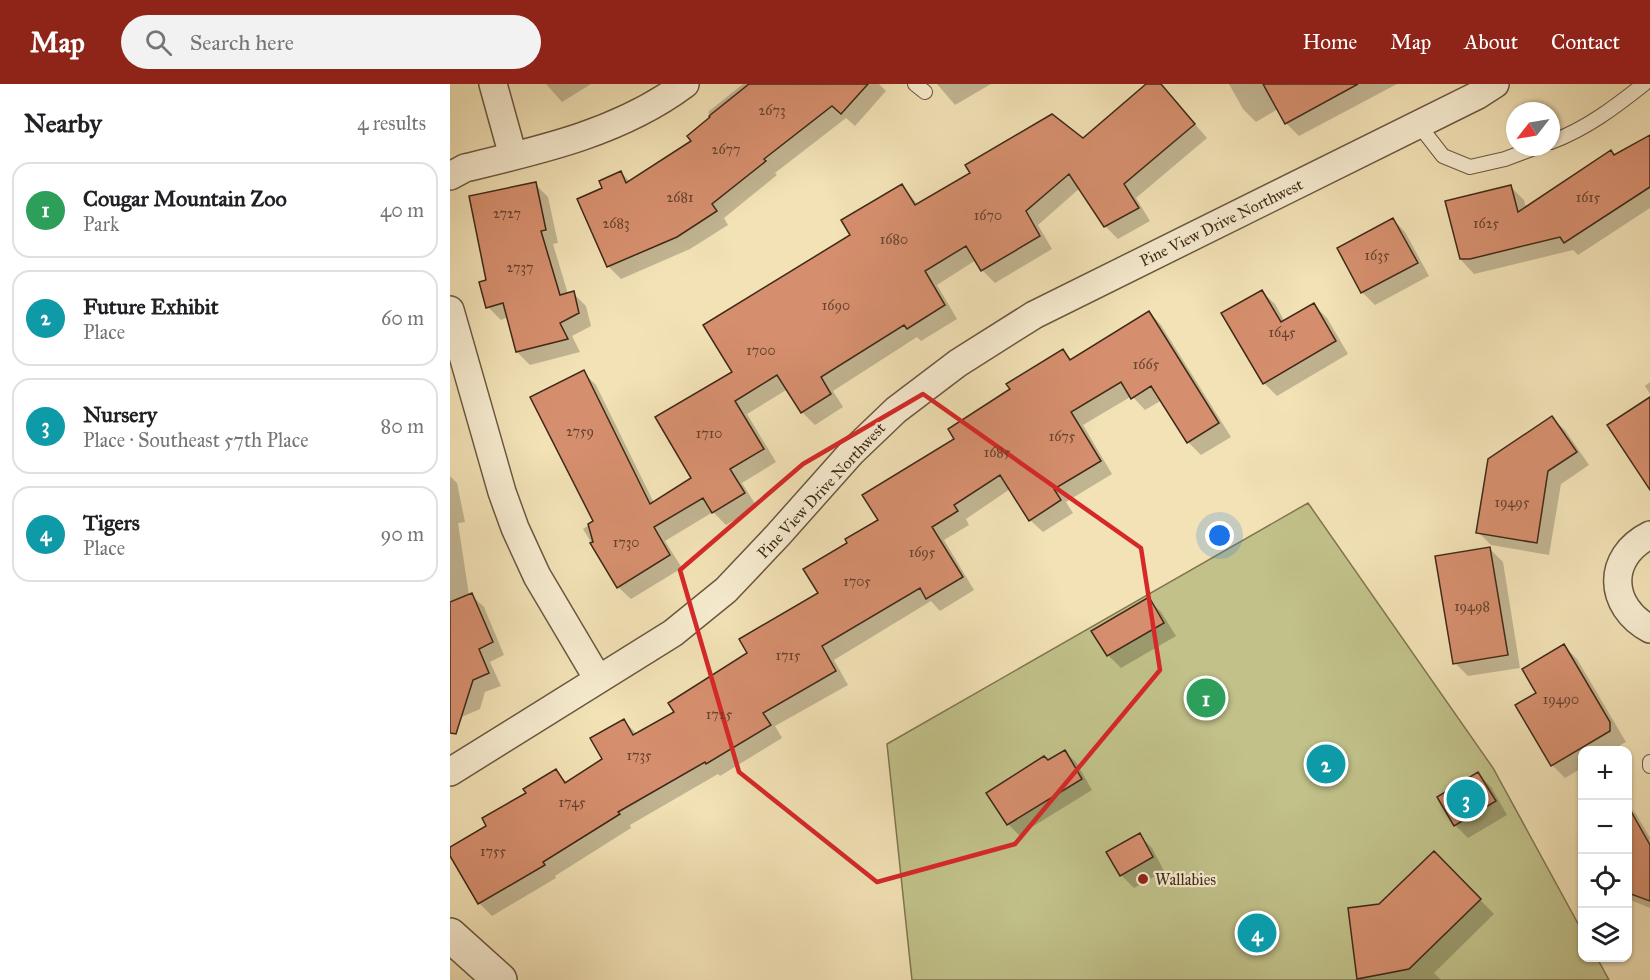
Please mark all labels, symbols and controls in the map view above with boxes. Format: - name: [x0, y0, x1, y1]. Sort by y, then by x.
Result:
- search box: [121, 15, 541, 69]
- text: Map: [30, 25, 85, 60]
- icon: search: [142, 26, 175, 59]
- text: Search here: [190, 29, 294, 56]
- text: Home: [1302, 29, 1357, 55]
- text: Map: [1390, 29, 1431, 55]
- text: About: [1464, 29, 1518, 55]
- text: Contact: [1551, 29, 1620, 55]
- house number: 2673: [758, 102, 786, 119]
- north arrow: [1506, 102, 1560, 156]
- text: Nearby: [24, 107, 102, 139]
- text: 4 results: [357, 111, 426, 135]
- house number: 2677: [711, 141, 741, 158]
- street label: Pine View Drive Northwest: [1137, 175, 1306, 270]
- text: Cougar Mountain Zoo: [83, 185, 287, 212]
- house number: 2681: [666, 189, 694, 206]
- house number: 1615: [1576, 189, 1601, 206]
- text: 1: [42, 198, 49, 222]
- text: 40 m: [380, 198, 424, 222]
- house number: 2727: [493, 205, 521, 222]
- house number: 1670: [974, 207, 1002, 224]
- text: Park: [83, 212, 119, 236]
- house number: 2683: [602, 215, 630, 232]
- house number: 1625: [1473, 215, 1499, 232]
- house number: 1680: [880, 231, 908, 248]
- house number: 1635: [1365, 247, 1390, 264]
- house number: 2737: [506, 259, 534, 276]
- text: Future Exhibit: [83, 293, 218, 320]
- house number: 1690: [822, 297, 850, 314]
- text: 2: [41, 306, 50, 330]
- text: 60 m: [381, 306, 424, 330]
- text: Place: [83, 320, 125, 344]
- house number: 1645: [1269, 324, 1296, 341]
- house number: 1700: [746, 342, 776, 359]
- house number: 1665: [1133, 356, 1160, 373]
- text: Nursery: [83, 401, 157, 428]
- text: 3: [42, 414, 50, 438]
- text: 80 m: [381, 414, 424, 438]
- street label: Pine View Drive Northwest: [753, 418, 890, 562]
- house number: 2759: [566, 423, 594, 440]
- house number: 1710: [696, 425, 722, 442]
- text: Place · Southeast 57th Place: [83, 428, 309, 452]
- house number: 1675: [1049, 428, 1076, 445]
- house number: 1685: [984, 444, 1011, 461]
- house number: 19495: [1495, 494, 1530, 511]
- text: Tigers: [83, 509, 140, 536]
- your location: [1205, 521, 1234, 550]
- text: 4: [40, 522, 51, 546]
- text: 90 m: [381, 522, 424, 546]
- house number: 1730: [613, 534, 639, 551]
- text: Place: [83, 536, 125, 560]
- house number: 1695: [909, 544, 936, 561]
- house number: 1705: [843, 573, 871, 590]
- house number: 19498: [1454, 598, 1490, 615]
- house number: 1715: [776, 647, 801, 664]
- pin: 1: [1186, 676, 1226, 720]
- house number: 19490: [1543, 691, 1579, 708]
- house number: 1725: [706, 706, 733, 723]
- pin: 2: [1306, 742, 1346, 786]
- map controls: [1578, 746, 1632, 962]
- button: +: [1578, 746, 1632, 800]
- house number: 1735: [626, 747, 652, 764]
- pin: 3: [1446, 776, 1486, 822]
- house number: 1745: [559, 794, 586, 811]
- button: −: [1578, 800, 1632, 854]
- house number: 1755: [480, 843, 506, 860]
- button: locate: [1578, 854, 1632, 908]
- place label: Wallabies: [1155, 870, 1216, 889]
- marker: Wallabies: [1136, 872, 1150, 886]
- button: layers: [1578, 908, 1632, 962]
- pin: 4: [1238, 910, 1276, 956]

